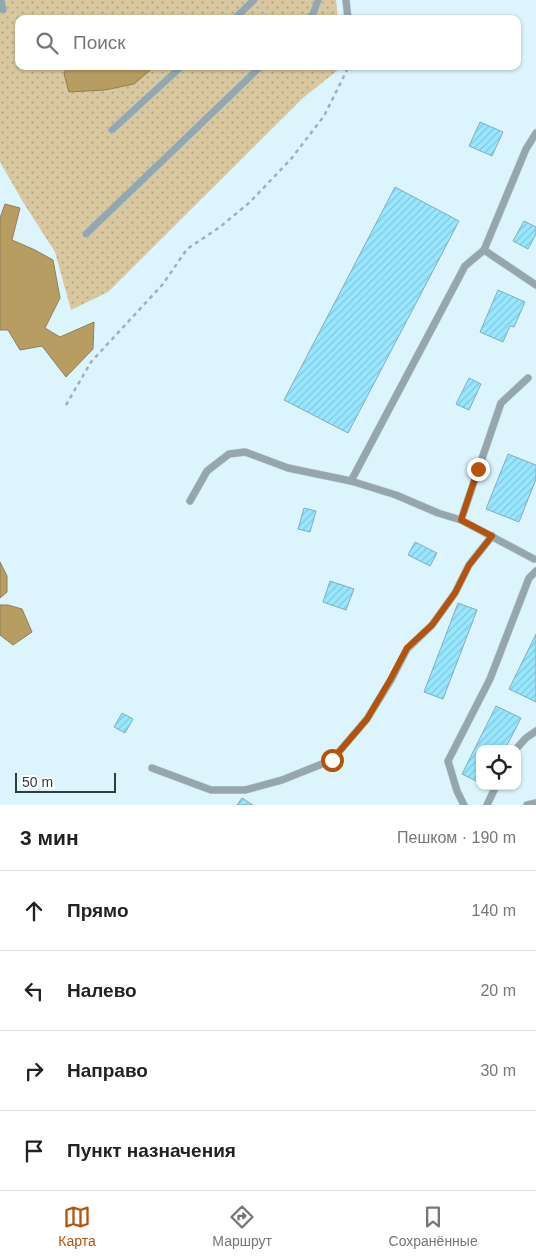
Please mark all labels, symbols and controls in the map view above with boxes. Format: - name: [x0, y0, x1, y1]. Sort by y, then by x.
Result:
- search box: [15, 15, 521, 70]
- icon: search: [33, 29, 61, 57]
- text: Поиск: [73, 32, 126, 53]
- route end: [467, 458, 490, 481]
- map controls: [476, 745, 521, 790]
- button: locate: [476, 745, 521, 790]
- route start: [321, 749, 344, 772]
- scale bar: [15, 770, 116, 793]
- text: 50 m: [22, 774, 53, 790]
- text: 3 мин: [20, 826, 79, 849]
- text: Пешком · 190 m: [397, 829, 516, 846]
- icon: ahead: [20, 897, 48, 925]
- text: Прямо: [67, 900, 129, 921]
- text: 140 m: [472, 902, 516, 919]
- icon: left: [20, 977, 48, 1005]
- text: Налево: [67, 980, 137, 1001]
- text: 20 m: [480, 982, 516, 999]
- icon: right: [20, 1057, 48, 1085]
- text: Направо: [67, 1060, 148, 1081]
- text: 30 m: [480, 1062, 516, 1079]
- icon: arrive: [20, 1137, 48, 1165]
- text: Пункт назначения: [67, 1140, 236, 1161]
- tab: Карта: [58, 1203, 96, 1249]
- tab: Маршрут: [212, 1203, 272, 1249]
- tab: Сохранённые: [389, 1203, 478, 1249]

